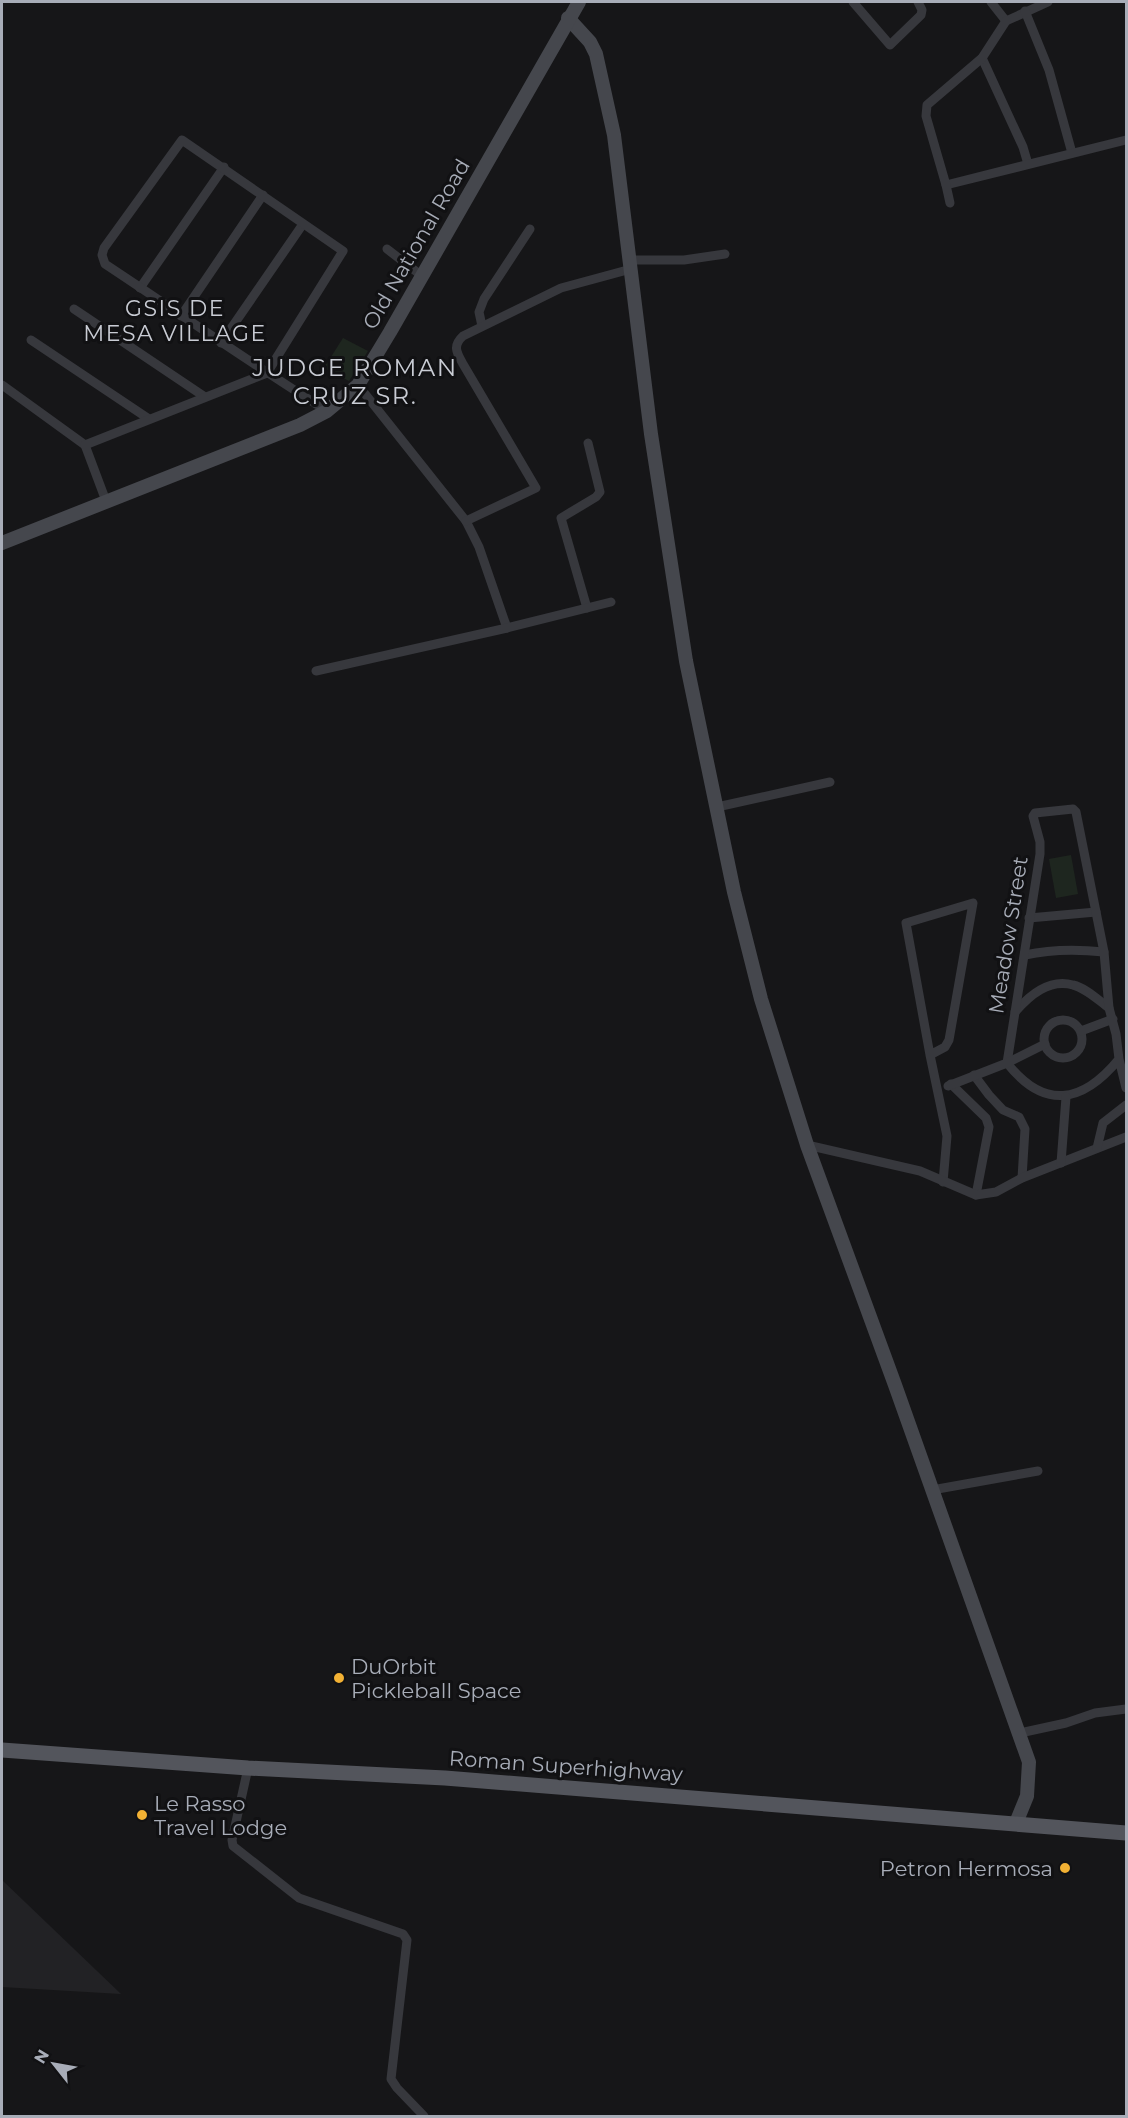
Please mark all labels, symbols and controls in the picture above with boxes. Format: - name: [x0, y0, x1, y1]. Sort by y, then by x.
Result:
- street label: Old National Road: [357, 154, 475, 334]
- district label: GSIS DE MESA VILLAGE: [83, 295, 267, 347]
- district label: JUDGE ROMAN CRUZ SR.: [251, 353, 458, 410]
- street label: Meadow Street: [983, 854, 1033, 1016]
- place label: DuOrbit Pickleball Space: [351, 1654, 521, 1703]
- marker: DuOrbit Pickleball Space: [332, 1671, 346, 1685]
- street label: Roman Superhighway: [448, 1745, 684, 1787]
- place label: Le Rasso Travel Lodge: [154, 1791, 287, 1840]
- marker: Le Rasso Travel Lodge: [135, 1808, 149, 1822]
- place label: Petron Hermosa: [880, 1856, 1053, 1881]
- marker: Petron Hermosa: [1058, 1861, 1072, 1875]
- north arrow: [24, 2034, 84, 2094]
- text: N: [30, 2046, 53, 2067]

